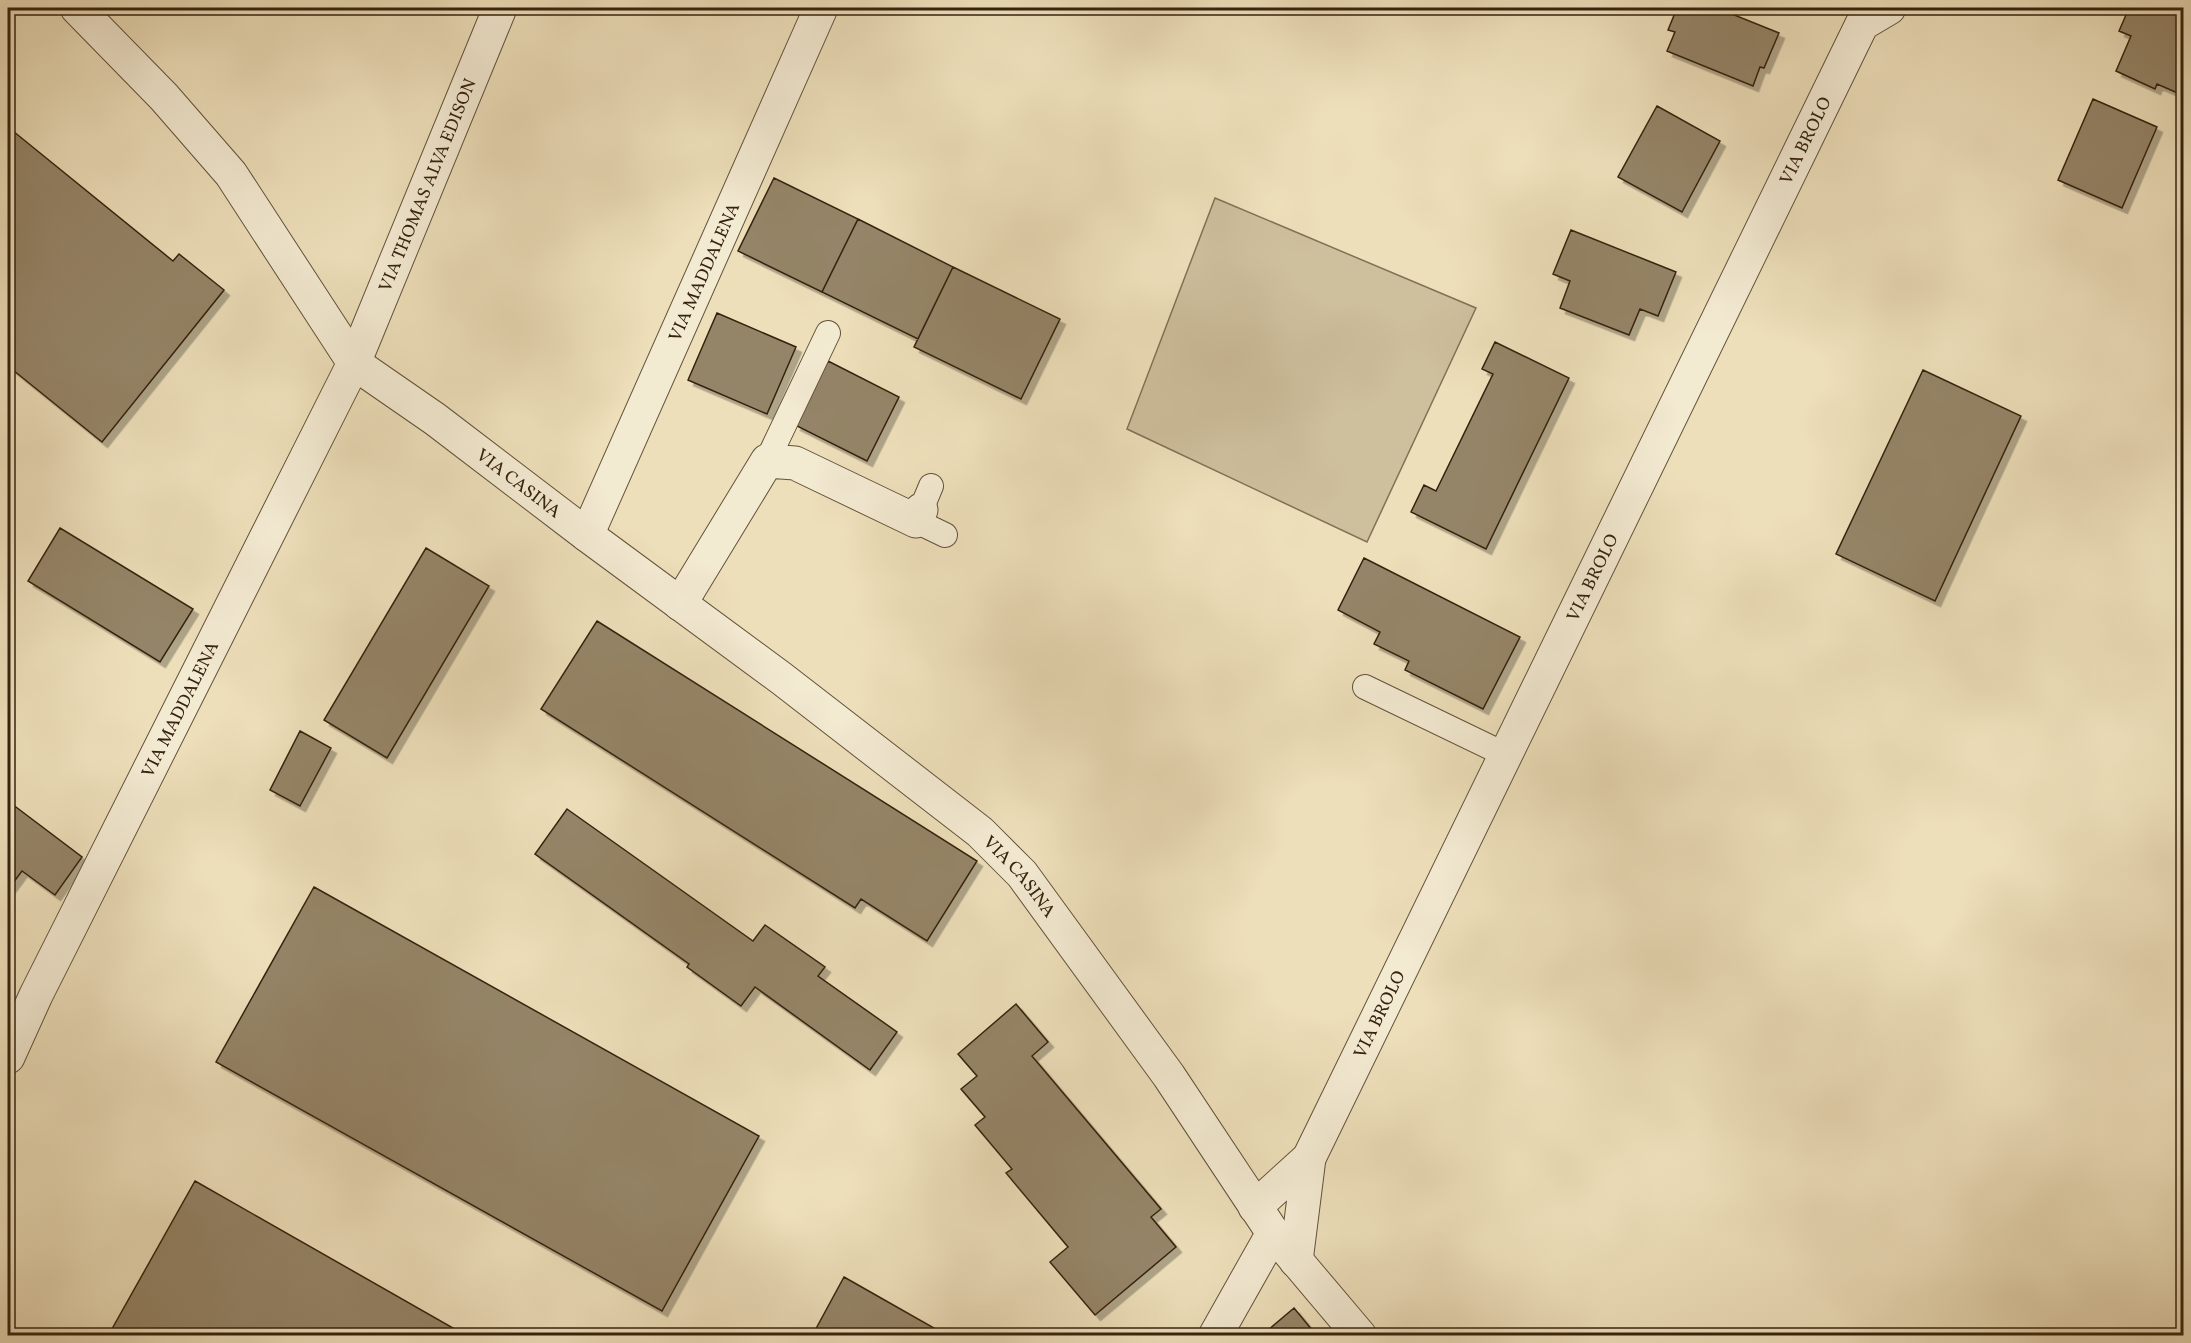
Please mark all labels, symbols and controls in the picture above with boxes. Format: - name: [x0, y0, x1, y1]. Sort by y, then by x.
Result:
- street label: VIA THOMAS ALVA EDISON: [374, 75, 484, 296]
- street label: VIA BROLO: [1774, 93, 1839, 189]
- street label: VIA MADDALENA: [663, 199, 747, 346]
- street label: VIA CASINA: [470, 444, 566, 525]
- street label: VIA BROLO: [1561, 530, 1626, 626]
- street label: VIA MADDALENA: [136, 637, 226, 782]
- street label: VIA CASINA: [977, 831, 1061, 924]
- street label: VIA BROLO: [1348, 967, 1413, 1063]

